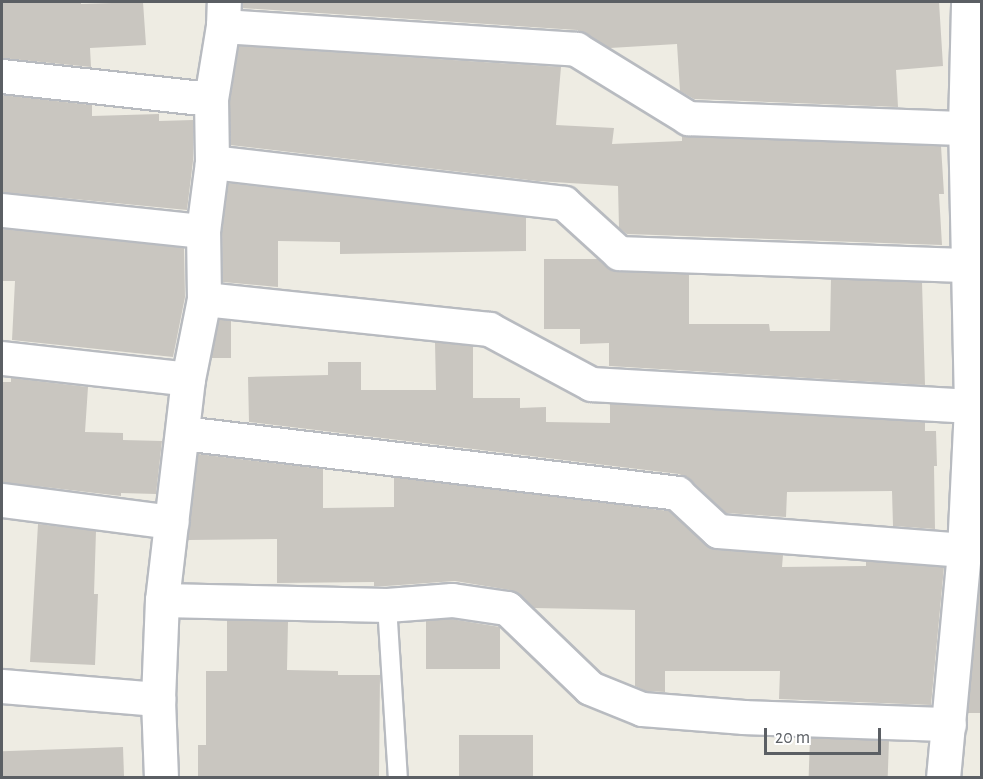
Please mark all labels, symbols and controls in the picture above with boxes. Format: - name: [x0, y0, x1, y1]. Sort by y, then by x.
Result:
- scale bar: [767, 716, 884, 754]
- text: 20 m: [775, 729, 810, 747]

